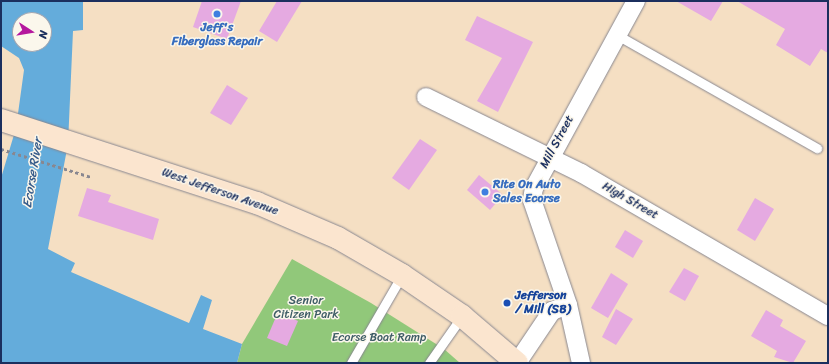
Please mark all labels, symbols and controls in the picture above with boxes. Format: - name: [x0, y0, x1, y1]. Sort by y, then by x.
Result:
- marker: Jeff's Fiberglass Repair: [212, 9, 222, 19]
- north arrow: [12, 12, 52, 52]
- place label: Jeff's Fiberglass Repair: [172, 21, 262, 49]
- text: N: [33, 29, 53, 40]
- street label: Mill Street: [537, 113, 577, 171]
- water label: Ecorse River: [20, 137, 46, 209]
- street label: West Jefferson Avenue: [160, 165, 280, 219]
- place label: Rite On Auto Sales Ecorse: [493, 178, 561, 206]
- street label: High Street: [599, 179, 661, 223]
- marker: Rite On Auto Sales Ecorse: [480, 187, 490, 197]
- place label: Jefferson / Mill (SB): [515, 289, 571, 317]
- park label: Senior Citizen Park: [273, 294, 339, 322]
- marker: Jefferson / Mill (SB): [502, 298, 512, 308]
- park label: Ecorse Boat Ramp: [332, 331, 426, 345]

